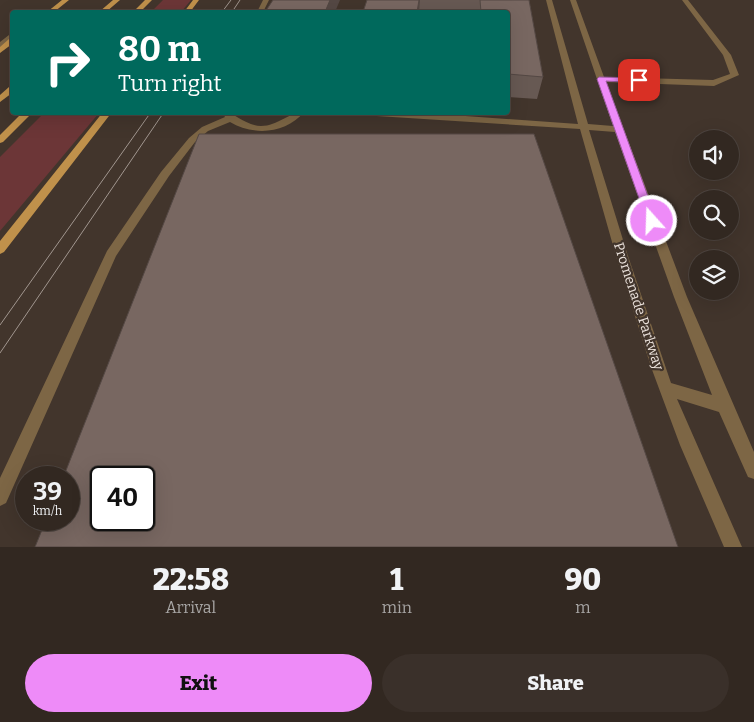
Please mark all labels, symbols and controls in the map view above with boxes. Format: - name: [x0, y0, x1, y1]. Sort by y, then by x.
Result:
- text: 80 m: [118, 28, 201, 70]
- icon: right: [35, 30, 100, 95]
- pin: [618, 59, 660, 101]
- icon: arrive: [625, 66, 653, 94]
- text: Turn right: [118, 70, 221, 97]
- map controls: [689, 130, 739, 300]
- button: sound: [689, 130, 739, 180]
- button: search: [689, 190, 739, 240]
- position arrow: [625, 194, 677, 246]
- street label: Promenade Parkway: [610, 240, 667, 373]
- button: layers: [689, 250, 739, 300]
- speed limit sign: 40: [90, 466, 155, 531]
- text: 39: [33, 477, 62, 507]
- text: km/h: [33, 504, 62, 518]
- text: 22:58: [153, 562, 229, 598]
- text: 1: [390, 562, 403, 598]
- text: 90: [565, 562, 601, 598]
- text: Arrival: [165, 598, 216, 617]
- text: min: [382, 598, 412, 617]
- text: m: [575, 598, 591, 617]
- button: Exit: [25, 654, 372, 712]
- button: Share: [382, 654, 729, 712]

